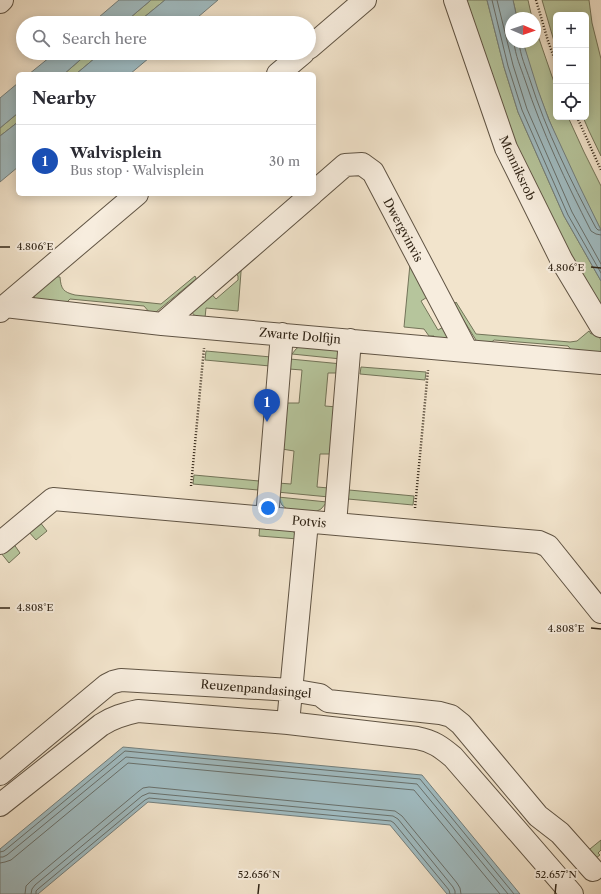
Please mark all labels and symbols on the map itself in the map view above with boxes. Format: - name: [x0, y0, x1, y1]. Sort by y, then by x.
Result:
- north arrow: [505, 12, 541, 48]
- street label: Monniksrob: [496, 133, 539, 202]
- street label: Dwergvinvis: [380, 195, 427, 264]
- text: 4.806°E: [17, 240, 53, 253]
- text: 4.806°E: [548, 261, 584, 274]
- street label: Zwarte Dolfijn: [259, 324, 342, 347]
- pin: 1: [254, 389, 280, 422]
- your location: [258, 498, 278, 518]
- street label: Potvis: [291, 513, 327, 530]
- text: 4.808°E: [17, 601, 54, 614]
- text: 4.808°E: [548, 622, 585, 635]
- street label: Reuzenpandasingel: [200, 676, 312, 701]
- text: 52.656°N: [238, 868, 280, 881]
- text: 52.657°N: [535, 868, 577, 881]

